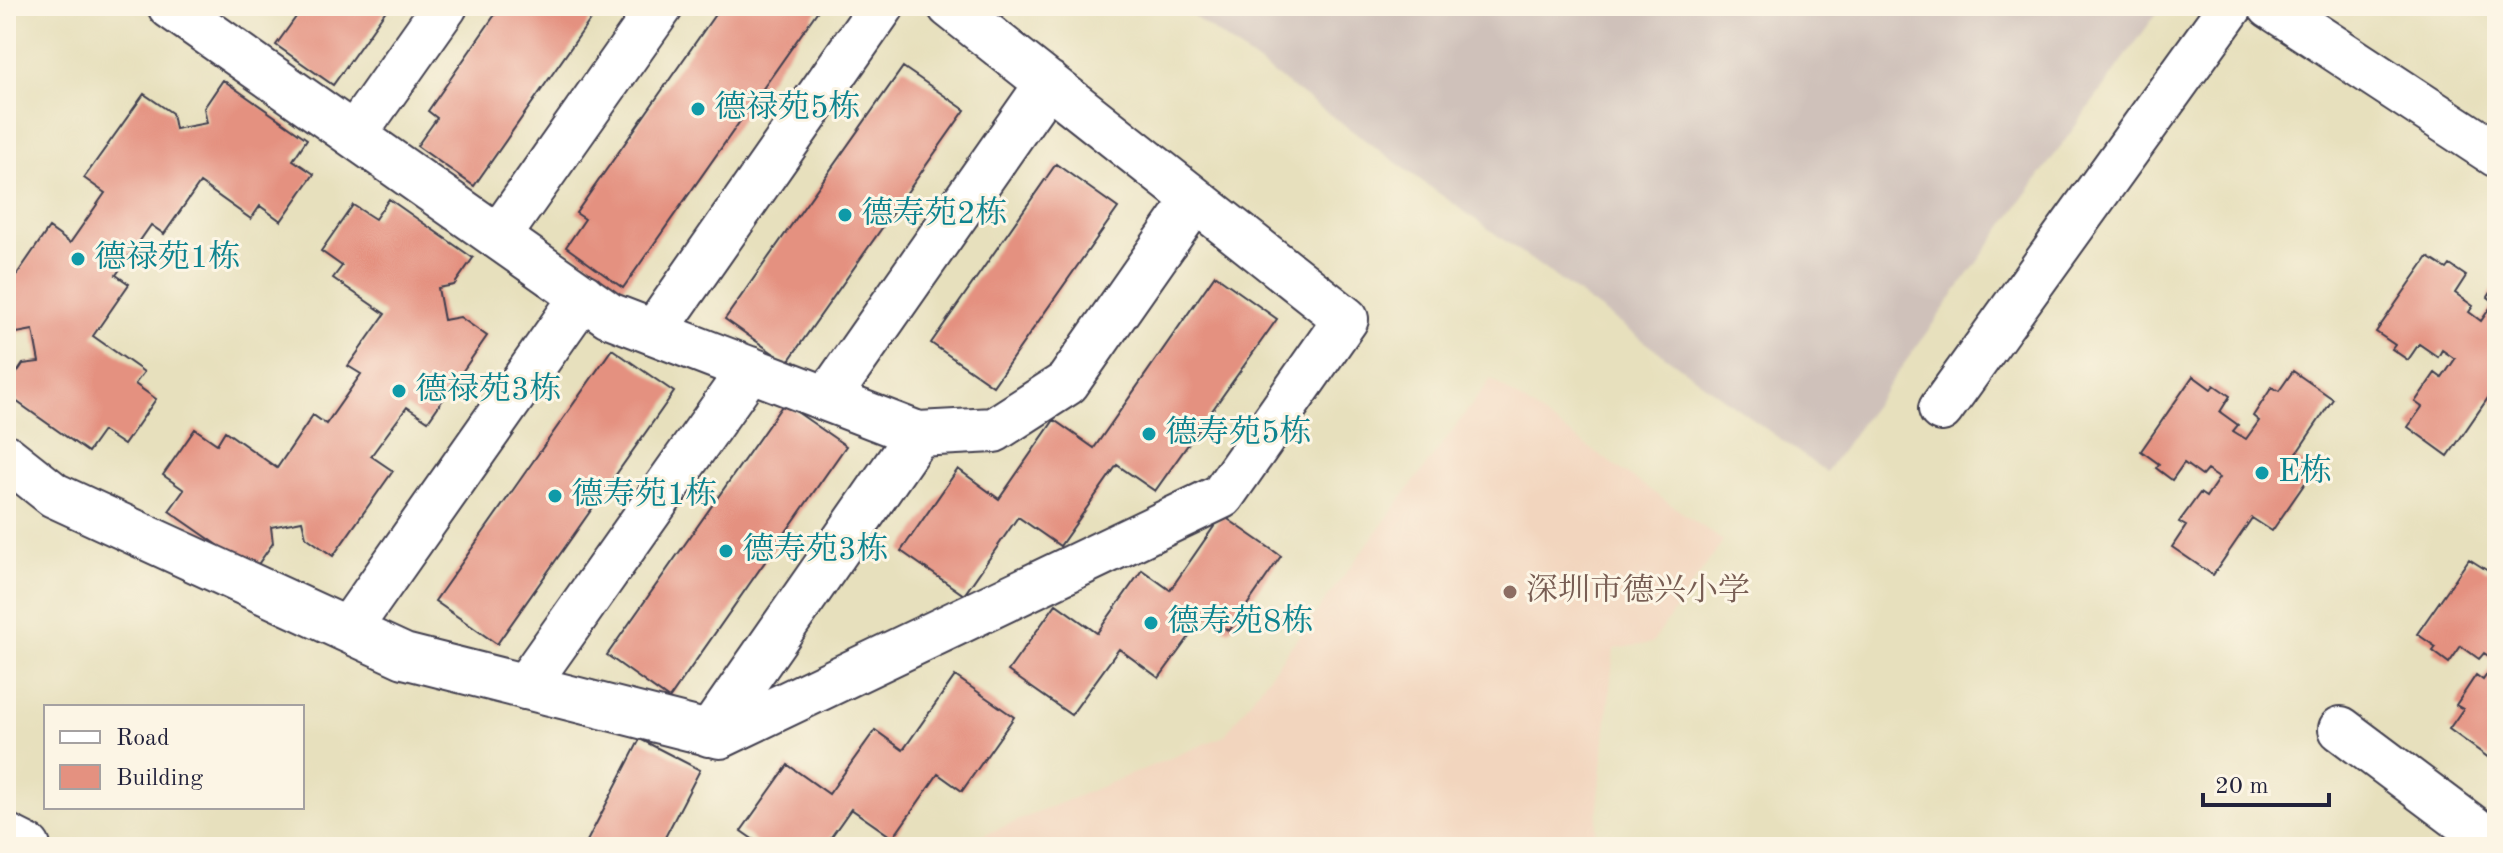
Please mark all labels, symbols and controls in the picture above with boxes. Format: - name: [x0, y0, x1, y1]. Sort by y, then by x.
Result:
- place label: 德禄苑5栋: [714, 89, 861, 125]
- marker: 德禄苑5栋: [689, 100, 707, 118]
- place label: 德寿苑2栋: [861, 195, 1008, 231]
- marker: 德寿苑2栋: [836, 206, 854, 224]
- place label: 德禄苑1栋: [94, 239, 241, 275]
- marker: 德禄苑1栋: [69, 250, 87, 268]
- place label: 德禄苑3栋: [415, 371, 562, 407]
- marker: 德禄苑3栋: [390, 382, 408, 400]
- place label: 德寿苑5栋: [1165, 414, 1312, 450]
- marker: 德寿苑5栋: [1140, 425, 1158, 443]
- place label: E栋: [2278, 453, 2332, 489]
- marker: E栋: [2253, 464, 2271, 482]
- place label: 德寿苑1栋: [571, 476, 718, 512]
- marker: 德寿苑1栋: [546, 487, 564, 505]
- place label: 德寿苑3栋: [742, 531, 889, 567]
- marker: 德寿苑3栋: [717, 542, 735, 560]
- place label: 深圳市德兴小学: [1526, 573, 1750, 608]
- marker: 深圳市德兴小学: [1501, 583, 1519, 601]
- place label: 德寿苑8栋: [1167, 603, 1314, 639]
- marker: 德寿苑8栋: [1142, 614, 1160, 632]
- legend: [44, 705, 304, 809]
- text: Road: [116, 727, 169, 751]
- scale bar: [2203, 757, 2329, 807]
- text: Building: [116, 767, 203, 791]
- text: 20 m: [2215, 775, 2269, 799]

